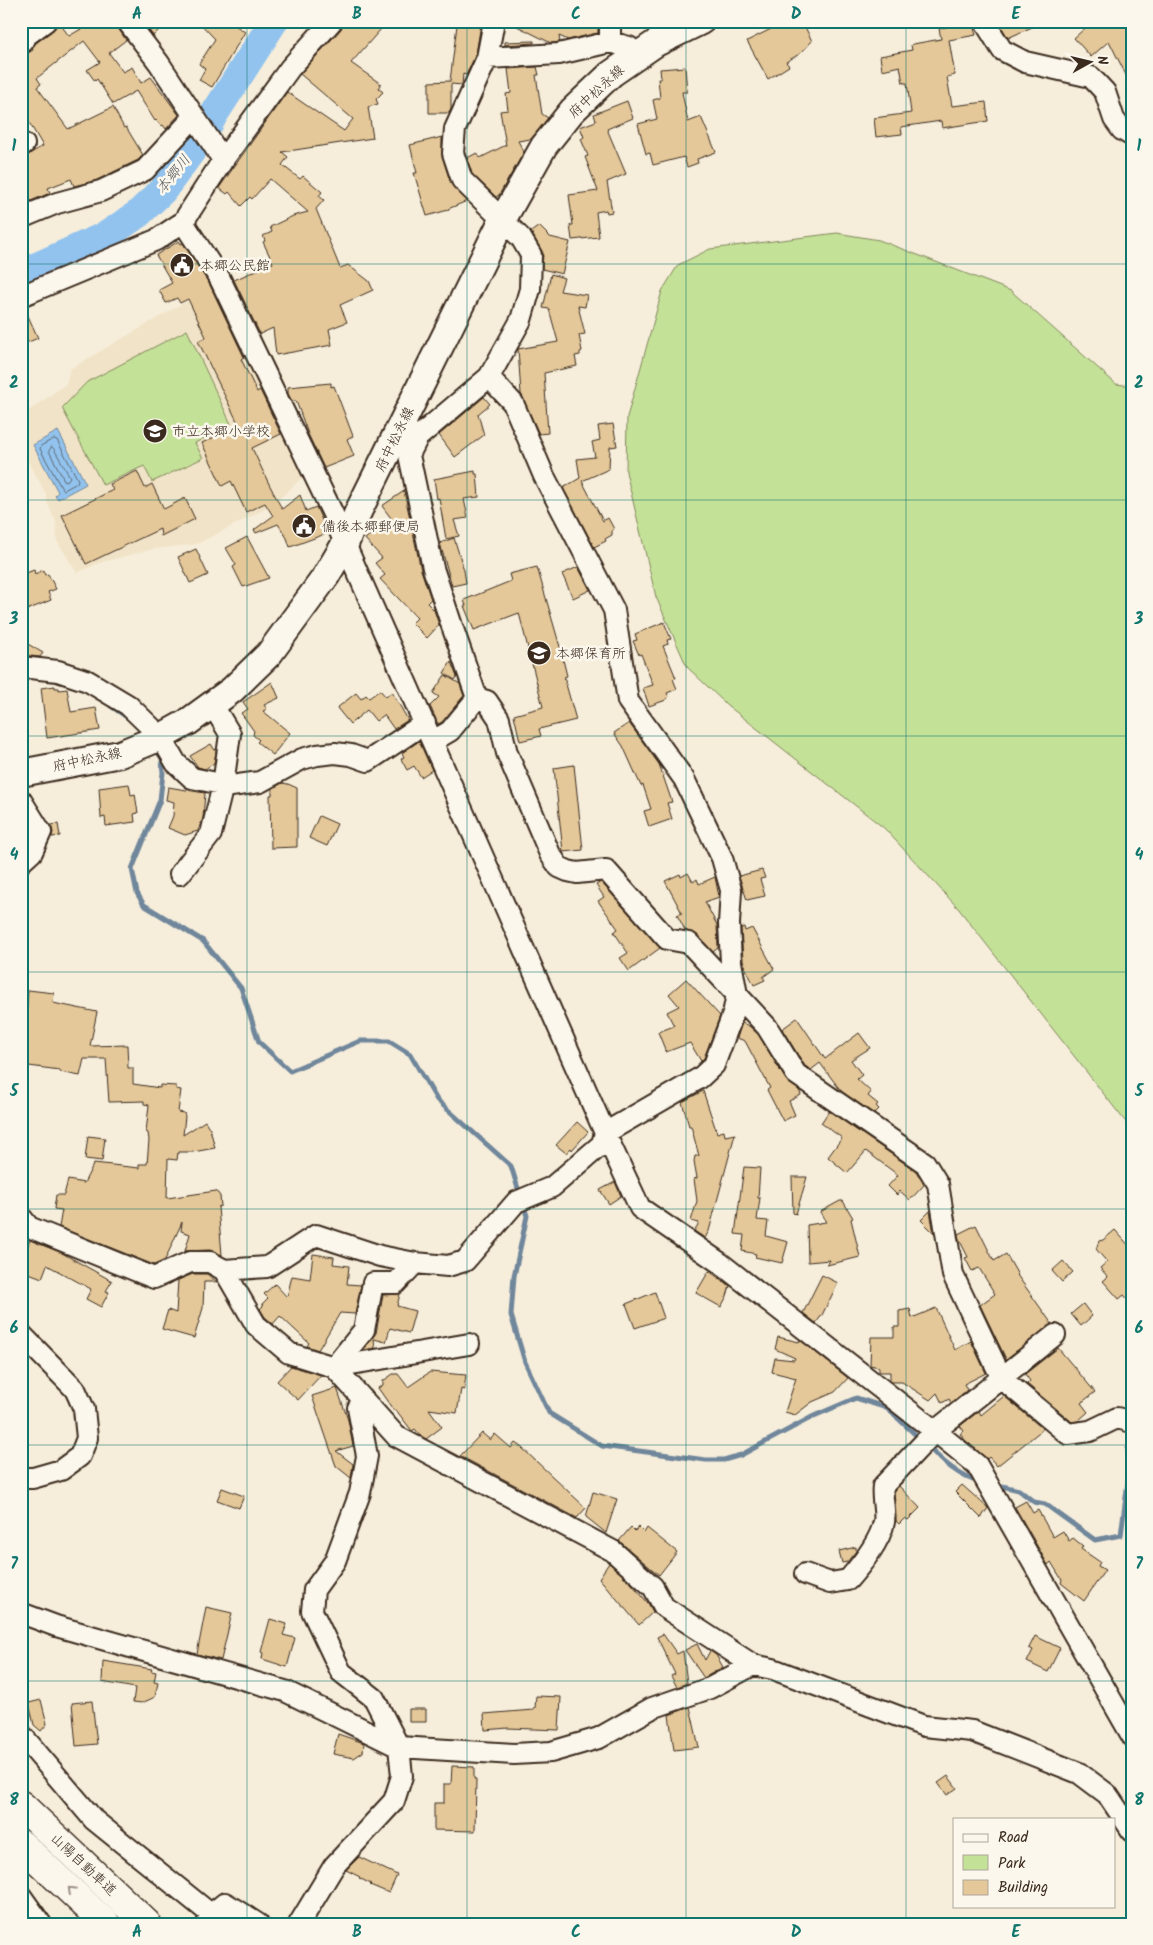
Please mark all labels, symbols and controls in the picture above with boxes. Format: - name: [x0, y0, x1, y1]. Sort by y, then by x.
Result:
- text: A: [132, 2, 142, 27]
- text: B: [352, 2, 362, 27]
- text: C: [571, 2, 581, 27]
- text: D: [791, 2, 802, 27]
- text: E: [1012, 2, 1022, 27]
- north arrow: [1066, 38, 1116, 88]
- text: N: [1090, 54, 1113, 66]
- street label: 府中松永線: [564, 60, 630, 124]
- text: 1: [12, 134, 17, 159]
- text: 1: [1137, 134, 1142, 159]
- water label: 本郷川: [150, 150, 197, 200]
- public building icon: 本郷公民館: [169, 252, 195, 278]
- place label: 本郷公民館: [200, 255, 270, 277]
- text: 2: [9, 371, 19, 396]
- text: 2: [1134, 371, 1144, 396]
- street label: 府中松永線: [370, 403, 420, 476]
- school or university icon: 市立本郷小学校: [142, 418, 168, 444]
- place label: 市立本郷小学校: [172, 421, 270, 443]
- public building icon: 備後本郷郵便局: [291, 513, 317, 539]
- place label: 備後本郷郵便局: [322, 516, 420, 538]
- text: 3: [9, 607, 19, 632]
- text: 3: [1134, 607, 1144, 632]
- school or university icon: 本郷保育所: [526, 640, 552, 666]
- place label: 本郷保育所: [556, 643, 626, 665]
- street label: 府中松永線: [51, 742, 124, 778]
- text: 4: [10, 843, 19, 868]
- text: 4: [1135, 843, 1144, 868]
- text: 5: [9, 1079, 20, 1104]
- text: 5: [1134, 1079, 1145, 1104]
- text: 6: [10, 1316, 19, 1341]
- text: 6: [1135, 1316, 1144, 1341]
- text: 7: [10, 1552, 18, 1577]
- text: 7: [1135, 1552, 1143, 1577]
- text: 8: [9, 1788, 19, 1813]
- text: 8: [1134, 1788, 1144, 1813]
- legend: [953, 1818, 1116, 1908]
- text: Road: [998, 1826, 1029, 1850]
- street label: 山陽自動車道: [45, 1828, 122, 1901]
- text: Park: [998, 1852, 1026, 1876]
- text: Building: [998, 1876, 1048, 1900]
- one-way arrow: [67, 1887, 76, 1896]
- text: A: [132, 1920, 142, 1945]
- text: B: [352, 1920, 362, 1945]
- text: C: [571, 1920, 581, 1945]
- text: D: [791, 1920, 802, 1945]
- text: E: [1012, 1920, 1022, 1945]

